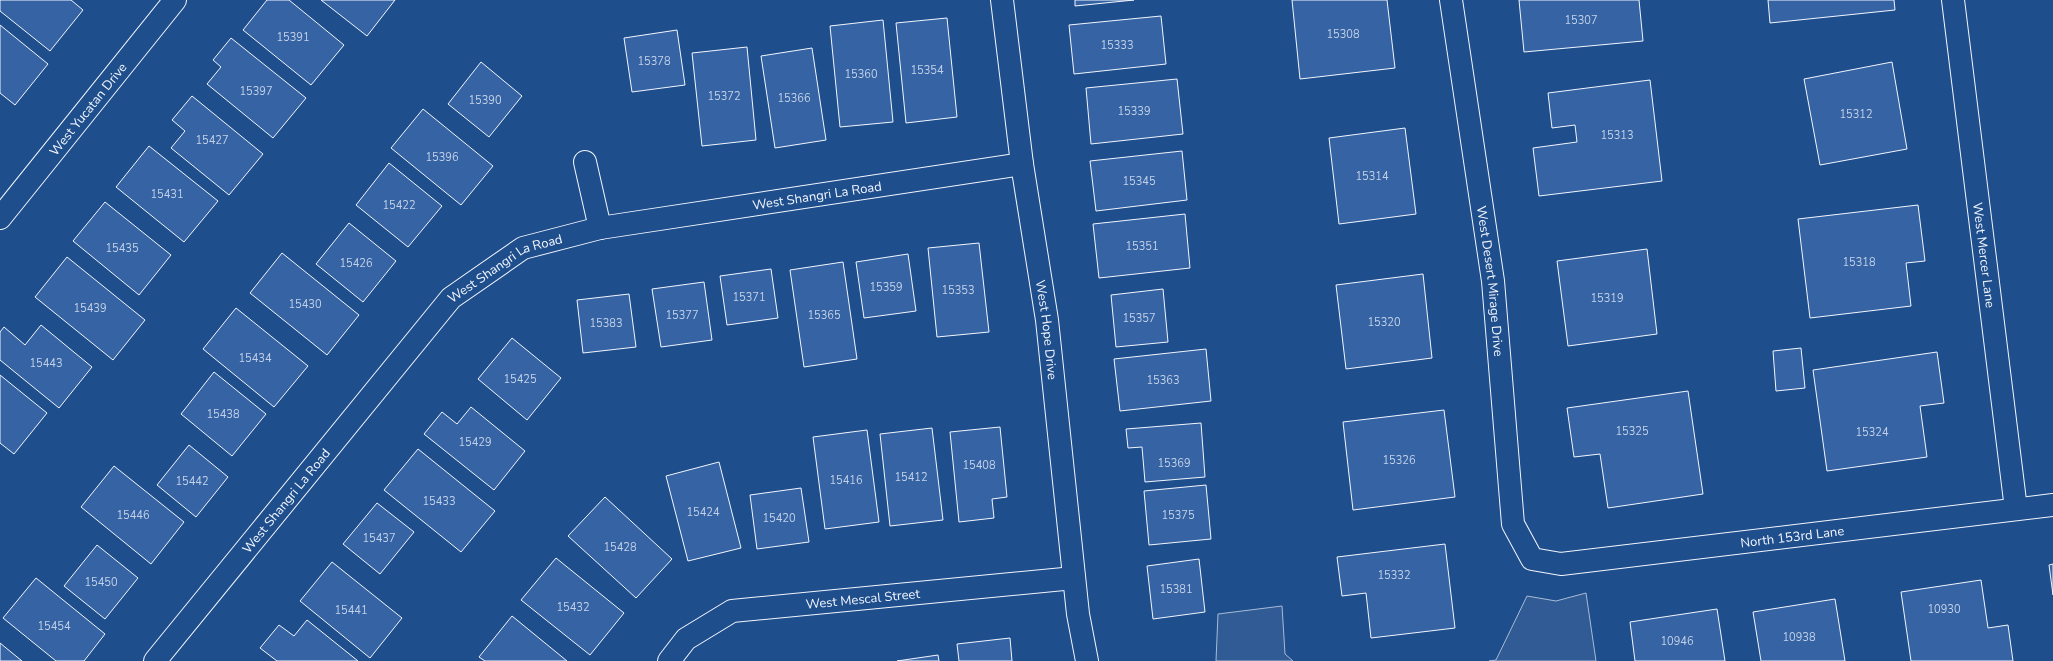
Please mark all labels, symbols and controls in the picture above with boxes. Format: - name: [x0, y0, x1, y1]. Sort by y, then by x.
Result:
- house number: 15307: [1565, 13, 1598, 28]
- house number: 15308: [1327, 27, 1360, 42]
- house number: 15391: [277, 30, 310, 45]
- house number: 15333: [1101, 38, 1134, 53]
- house number: 15378: [638, 54, 671, 69]
- street label: West Yucatan Drive: [46, 59, 131, 160]
- house number: 15354: [911, 63, 944, 78]
- house number: 15360: [845, 67, 878, 82]
- house number: 15397: [240, 84, 273, 99]
- house number: 15372: [708, 89, 741, 104]
- house number: 15366: [778, 91, 811, 106]
- house number: 15390: [469, 93, 502, 108]
- house number: 15339: [1118, 104, 1151, 119]
- house number: 15312: [1840, 107, 1873, 122]
- house number: 15313: [1601, 128, 1634, 143]
- house number: 15427: [196, 133, 229, 148]
- house number: 15396: [426, 150, 459, 165]
- house number: 15314: [1356, 169, 1389, 184]
- house number: 15345: [1123, 174, 1156, 189]
- street label: West Shangri La Road: [751, 177, 883, 215]
- house number: 15431: [151, 187, 184, 202]
- house number: 15422: [383, 198, 416, 213]
- street label: West Mercer Lane: [1968, 201, 1999, 309]
- street label: West Desert Mirage Drive: [1472, 205, 1507, 357]
- street label: West Shangri La Road: [444, 230, 564, 308]
- house number: 15351: [1126, 239, 1159, 254]
- house number: 15435: [106, 241, 139, 256]
- house number: 15318: [1843, 255, 1876, 270]
- house number: 15426: [340, 256, 373, 271]
- street label: West Hope Drive: [1031, 279, 1061, 381]
- house number: 15359: [870, 280, 903, 295]
- house number: 15353: [942, 283, 975, 298]
- house number: 15371: [733, 290, 766, 305]
- house number: 15319: [1591, 291, 1624, 306]
- house number: 15430: [289, 297, 322, 312]
- house number: 15439: [74, 301, 107, 316]
- house number: 15377: [666, 308, 699, 323]
- house number: 15365: [808, 308, 841, 323]
- house number: 15357: [1123, 311, 1156, 326]
- house number: 15320: [1368, 315, 1401, 330]
- house number: 15383: [590, 316, 623, 331]
- house number: 15434: [239, 351, 272, 366]
- house number: 15443: [30, 356, 63, 371]
- house number: 15425: [504, 372, 537, 387]
- house number: 15363: [1147, 373, 1180, 388]
- house number: 15438: [207, 407, 240, 422]
- house number: 15325: [1616, 424, 1649, 439]
- house number: 15324: [1856, 425, 1889, 440]
- house number: 15429: [459, 435, 492, 450]
- street label: West Shangri La Road: [238, 445, 335, 557]
- house number: 15326: [1383, 453, 1416, 468]
- house number: 15369: [1158, 456, 1191, 471]
- house number: 15408: [963, 458, 996, 473]
- house number: 15412: [895, 470, 928, 485]
- house number: 15416: [830, 473, 863, 488]
- house number: 15442: [176, 474, 209, 489]
- house number: 15433: [423, 494, 456, 509]
- house number: 15424: [687, 505, 720, 520]
- house number: 15446: [117, 508, 150, 523]
- house number: 15375: [1162, 508, 1195, 523]
- house number: 15420: [763, 511, 796, 526]
- street label: North 153rd Lane: [1739, 522, 1845, 552]
- house number: 15437: [363, 531, 396, 546]
- house number: 15428: [604, 540, 637, 555]
- house number: 15332: [1378, 568, 1411, 583]
- house number: 15450: [85, 575, 118, 590]
- house number: 15381: [1160, 582, 1193, 597]
- street label: West Mescal Street: [805, 585, 921, 614]
- house number: 15432: [557, 600, 590, 615]
- house number: 10930: [1928, 602, 1961, 617]
- house number: 15441: [335, 603, 368, 618]
- house number: 15454: [38, 619, 71, 634]
- house number: 10938: [1783, 630, 1816, 645]
- house number: 10946: [1661, 634, 1694, 649]

